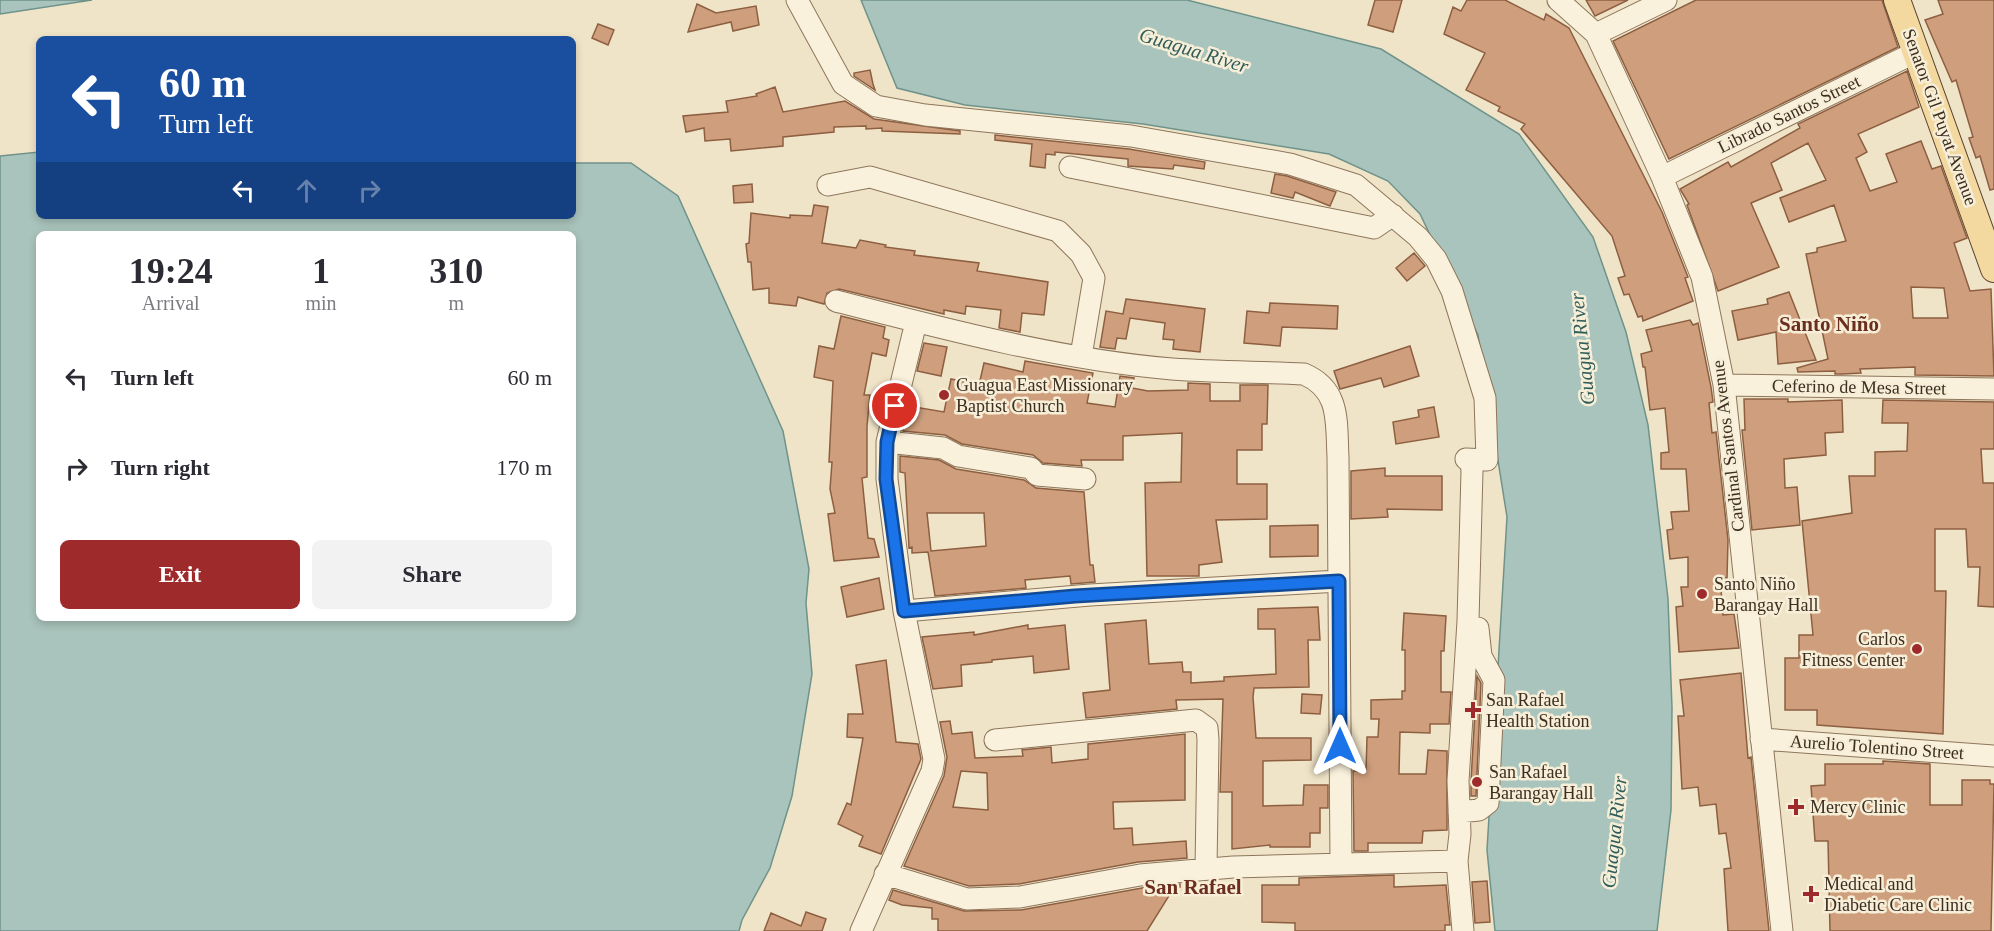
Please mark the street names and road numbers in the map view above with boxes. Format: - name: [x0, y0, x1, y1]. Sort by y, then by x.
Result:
- street label: Senator Gil Puyat Avenue: [1899, 26, 1981, 208]
- street label: Librado Santos Street: [1715, 71, 1863, 157]
- street label: Cardinal Santos Avenue: [1708, 359, 1748, 533]
- street label: Ceferino de Mesa Street: [1772, 375, 1946, 399]
- street label: Aurelio Tolentino Street: [1789, 731, 1965, 763]

